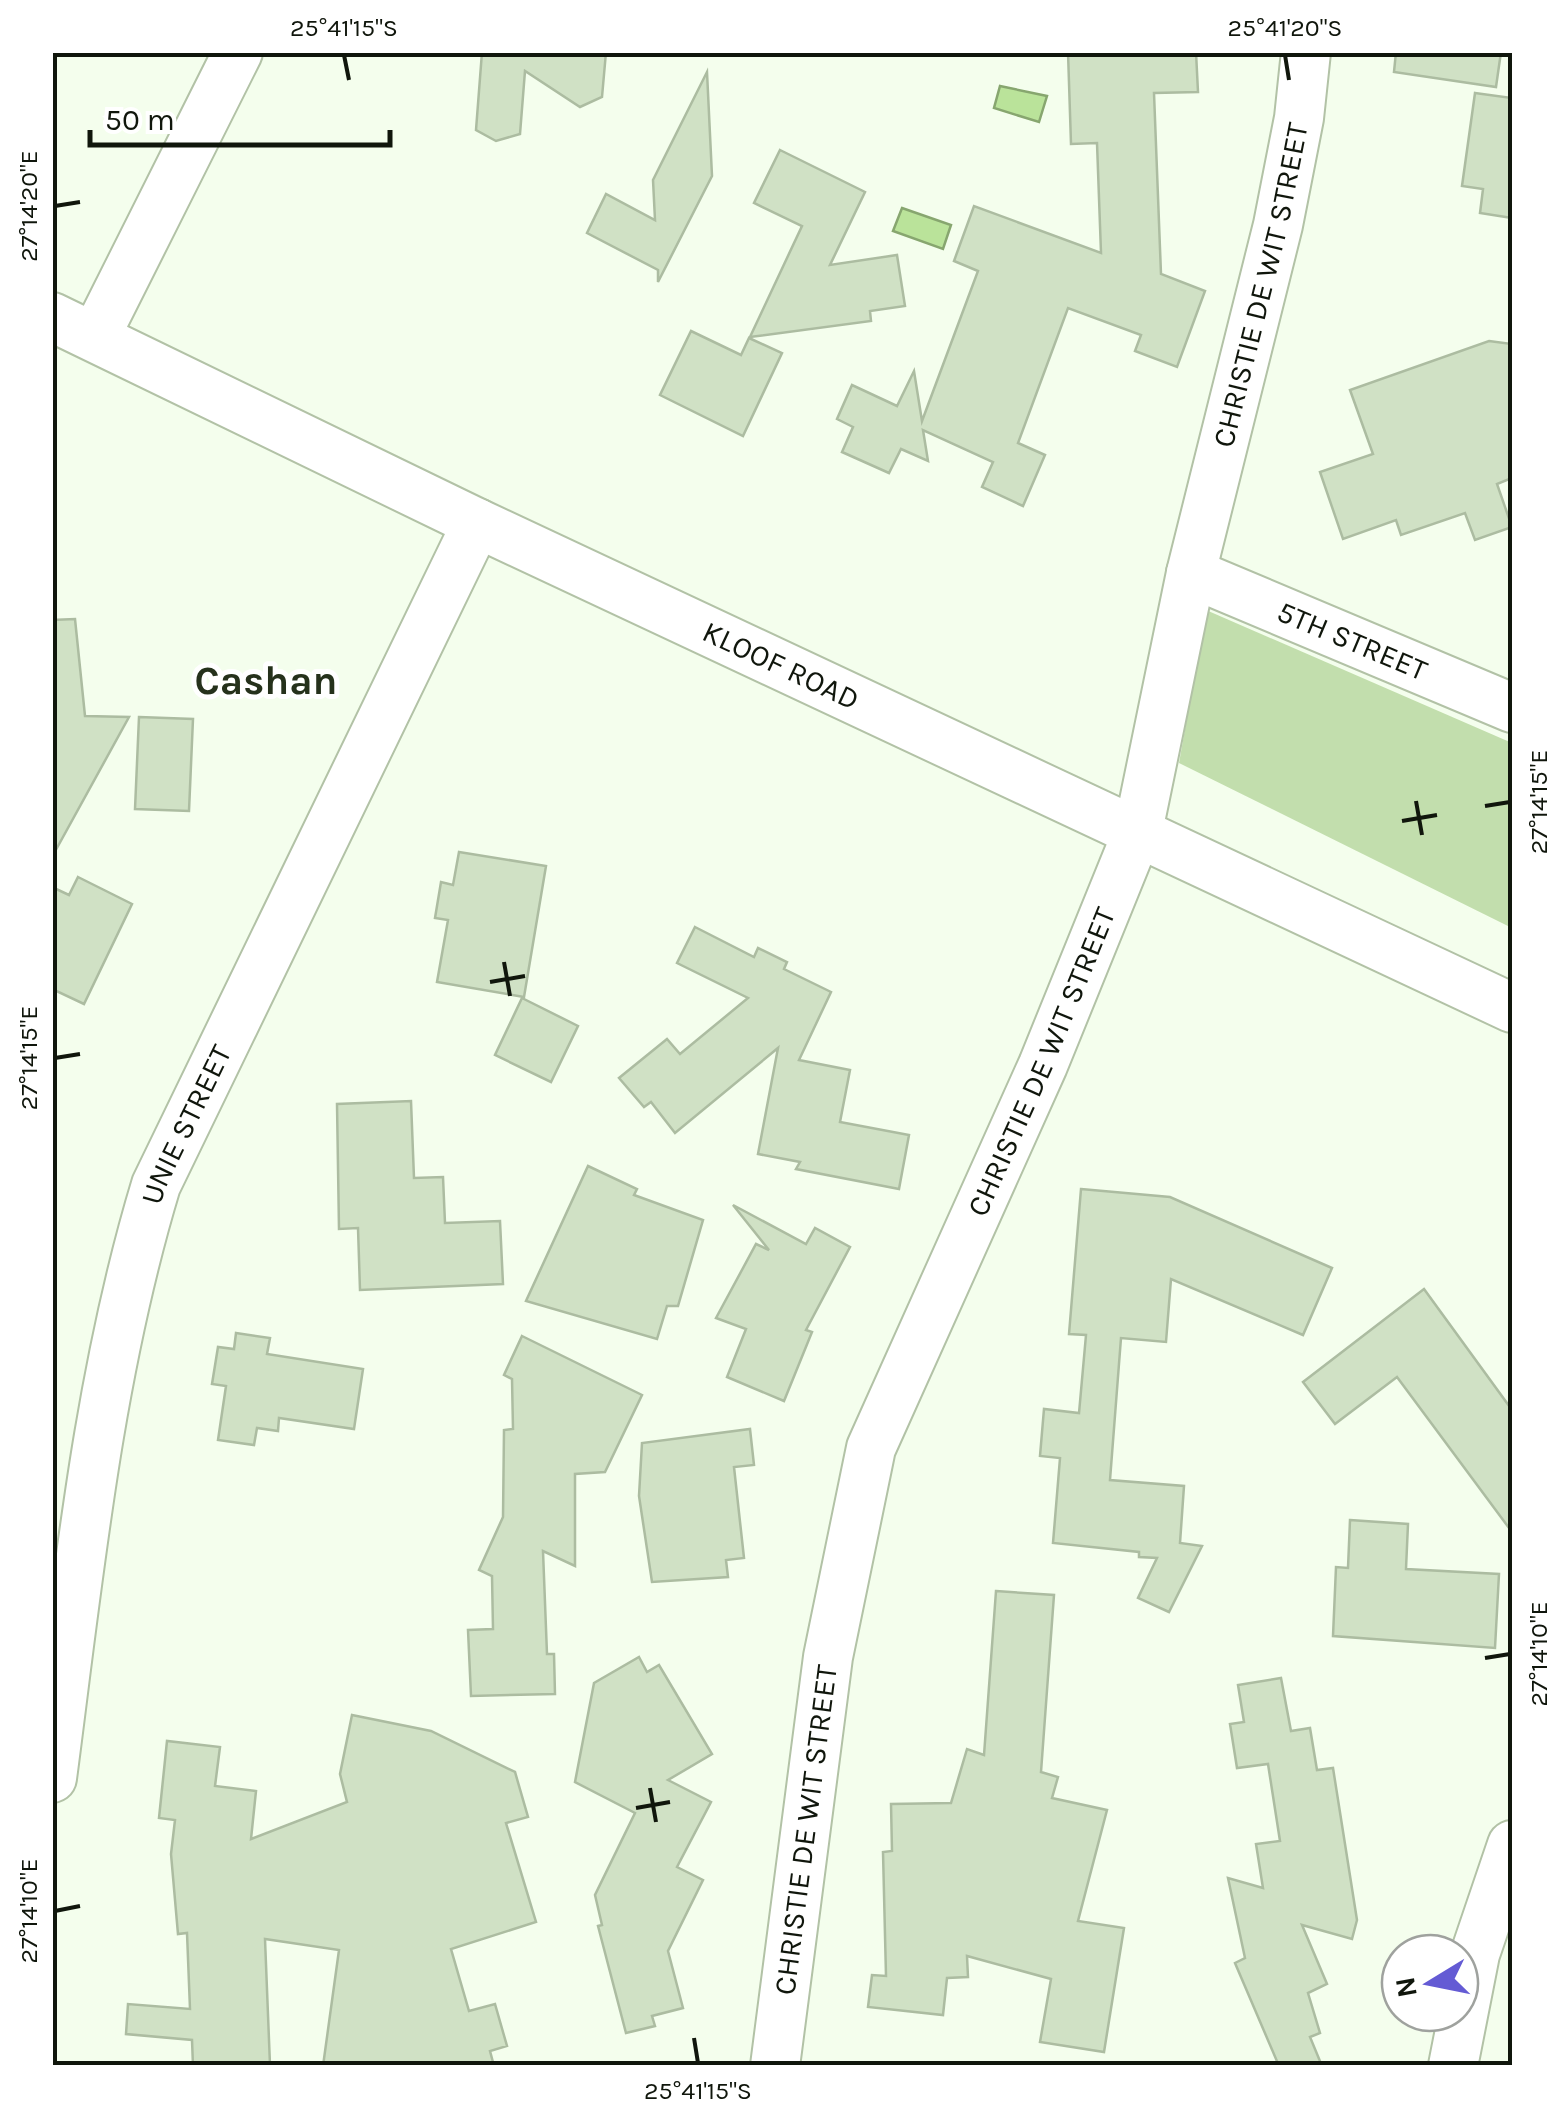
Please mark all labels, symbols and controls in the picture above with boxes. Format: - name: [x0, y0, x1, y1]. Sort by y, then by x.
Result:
- text: 25°41'15"S: [290, 13, 398, 42]
- text: 25°41'20"S: [1228, 13, 1342, 42]
- scale bar: [90, 85, 390, 147]
- text: 50 m: [105, 102, 175, 138]
- street label: CHRISTIE DE WIT STREET: [1205, 120, 1316, 451]
- text: 27°14'20"E: [14, 150, 43, 262]
- street label: 5TH STREET: [1272, 593, 1433, 688]
- street label: KLOOF ROAD: [697, 613, 865, 718]
- district label: Cashan: [194, 657, 338, 704]
- text: 27°14'15"E: [1524, 750, 1553, 854]
- street label: CHRISTIE DE WIT STREET: [959, 902, 1123, 1222]
- text: 27°14'15"E: [14, 1006, 43, 1110]
- street label: UNIE STREET: [133, 1039, 239, 1209]
- text: 27°14'10"E: [1524, 1601, 1553, 1707]
- street label: CHRISTIE DE WIT STREET: [766, 1663, 845, 1997]
- text: 27°14'10"E: [14, 1858, 43, 1964]
- north arrow: [1380, 1933, 1480, 2033]
- text: N: [1388, 1975, 1424, 2000]
- text: 25°41'15"S: [644, 2076, 752, 2105]

